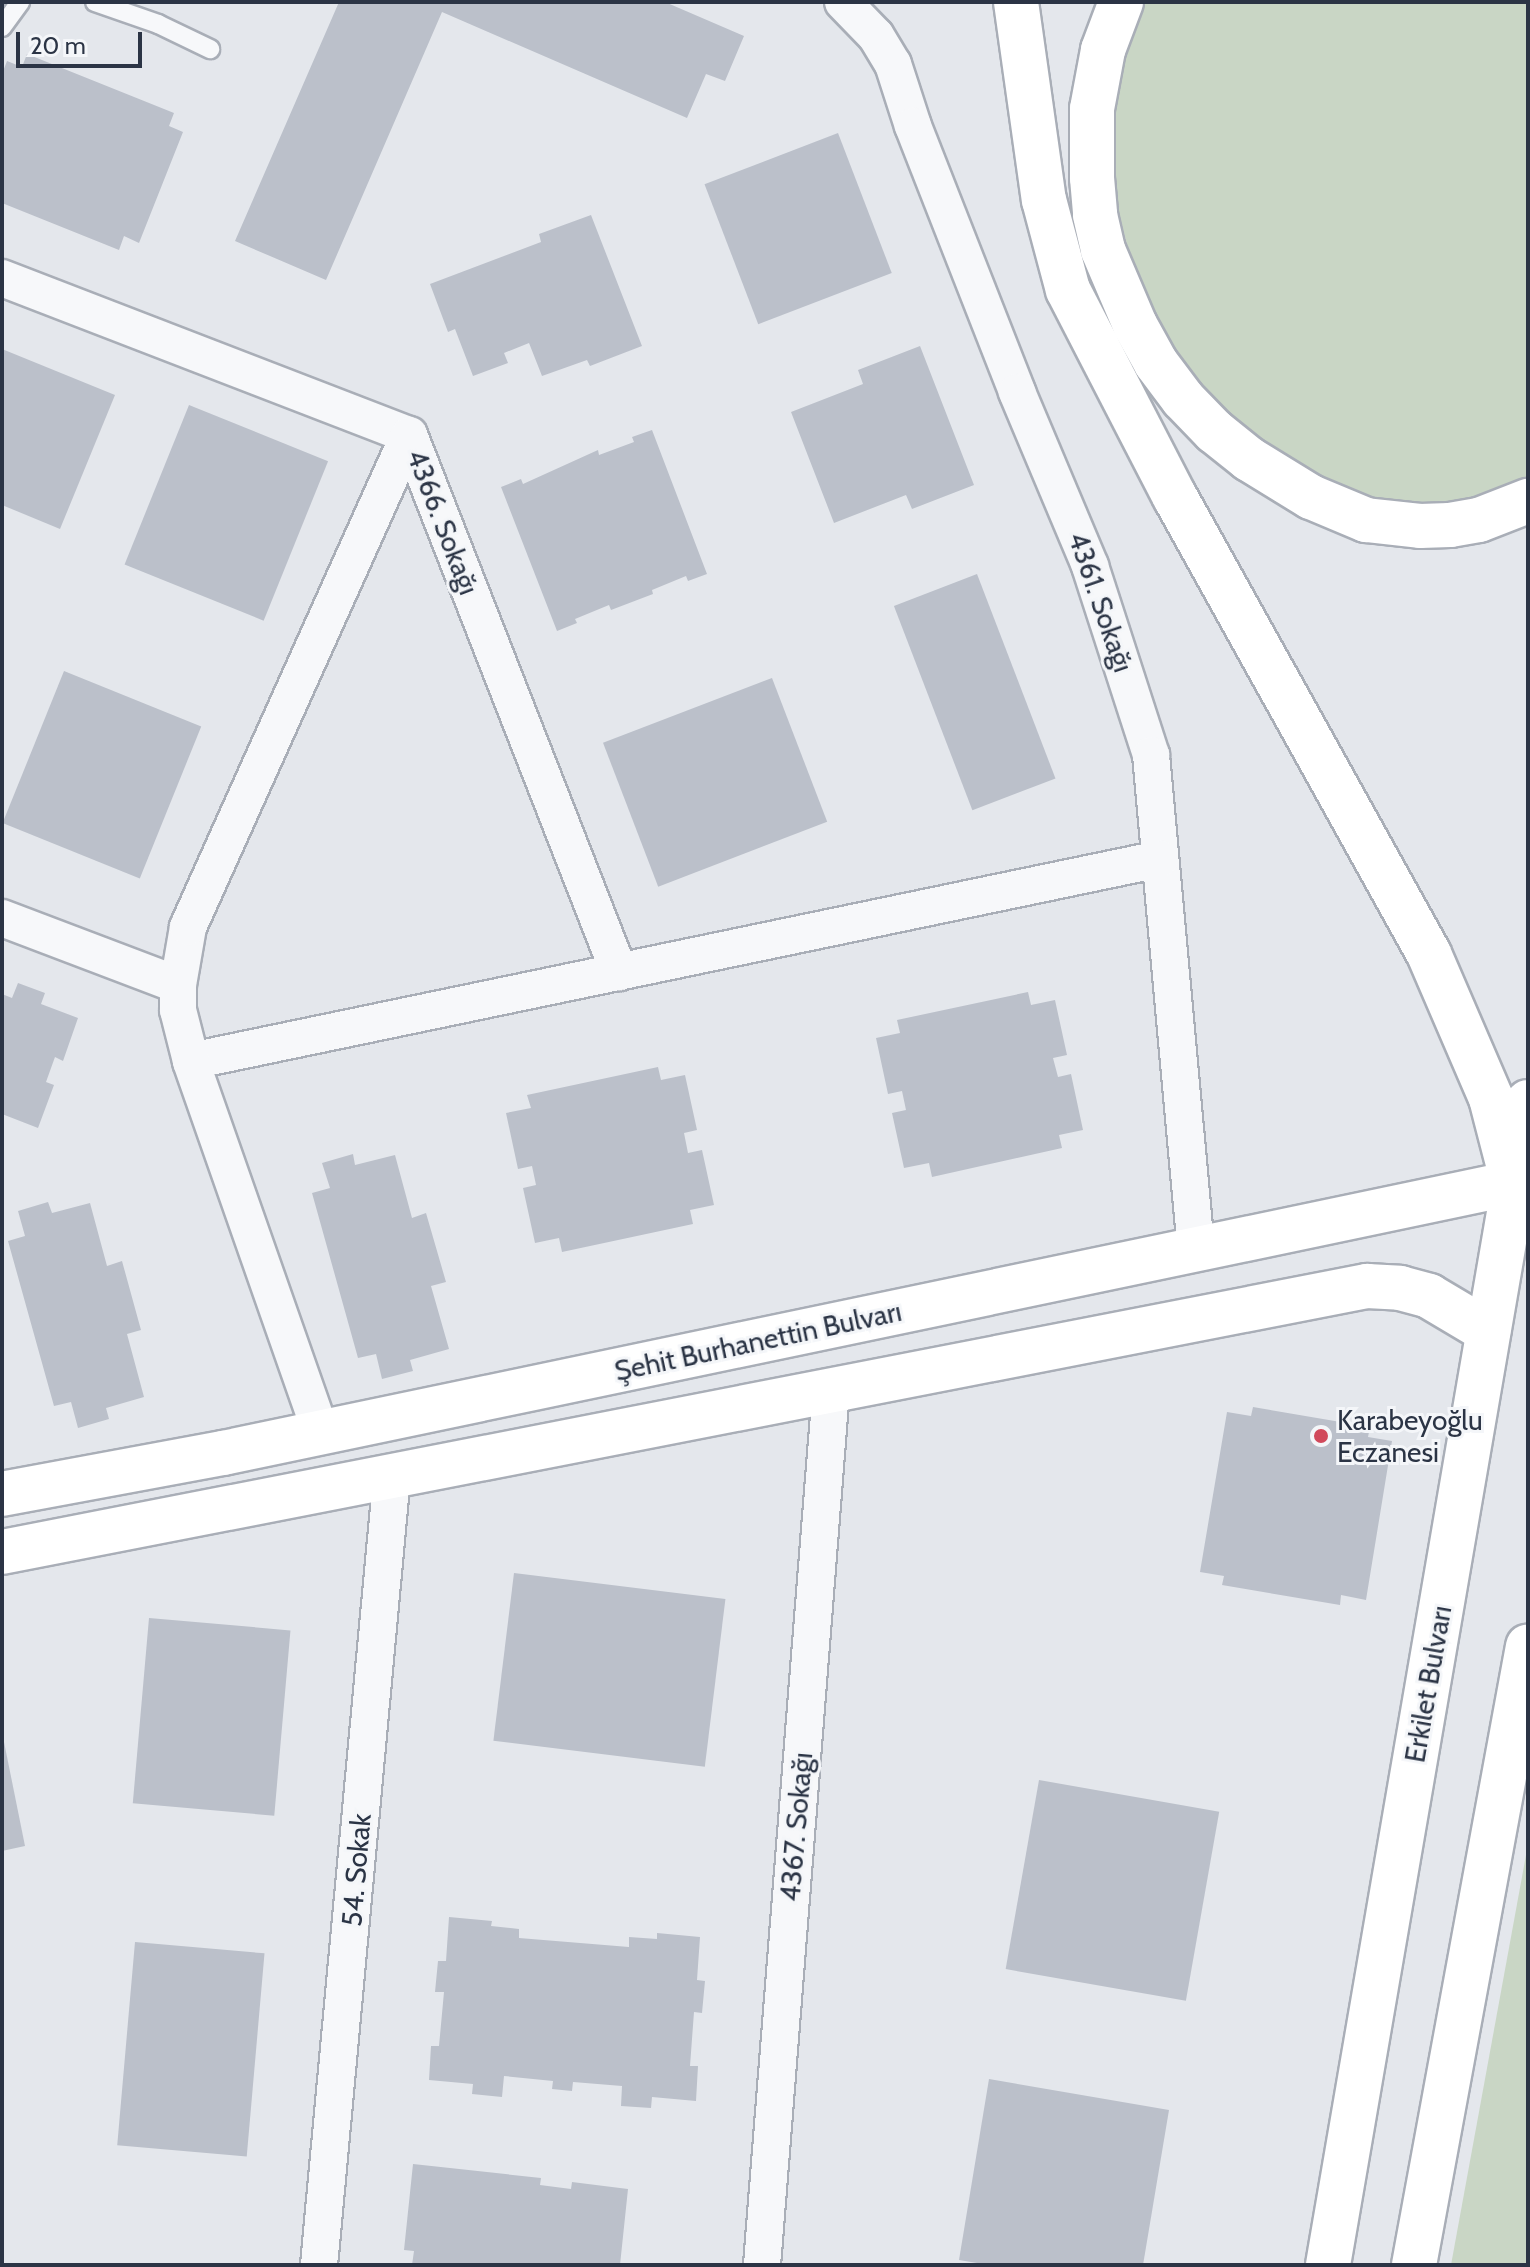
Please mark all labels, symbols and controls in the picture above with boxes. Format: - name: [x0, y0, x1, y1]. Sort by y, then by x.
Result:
- scale bar: [20, 16, 146, 66]
- text: 20 m: [30, 31, 86, 60]
- street label: 4366. Sokağı: [400, 445, 486, 599]
- street label: 4361. Sokağı: [1061, 528, 1141, 676]
- street label: Şehit Burhanettin Bulvarı: [611, 1294, 905, 1388]
- place label: Karabeyoğlu Eczanesi: [1337, 1403, 1483, 1469]
- marker: Karabeyoğlu Eczanesi: [1312, 1427, 1330, 1445]
- street label: Erkilet Bulvarı: [1398, 1603, 1458, 1765]
- street label: 4367. Sokağı: [773, 1751, 819, 1903]
- street label: 54. Sokak: [334, 1812, 378, 1928]

